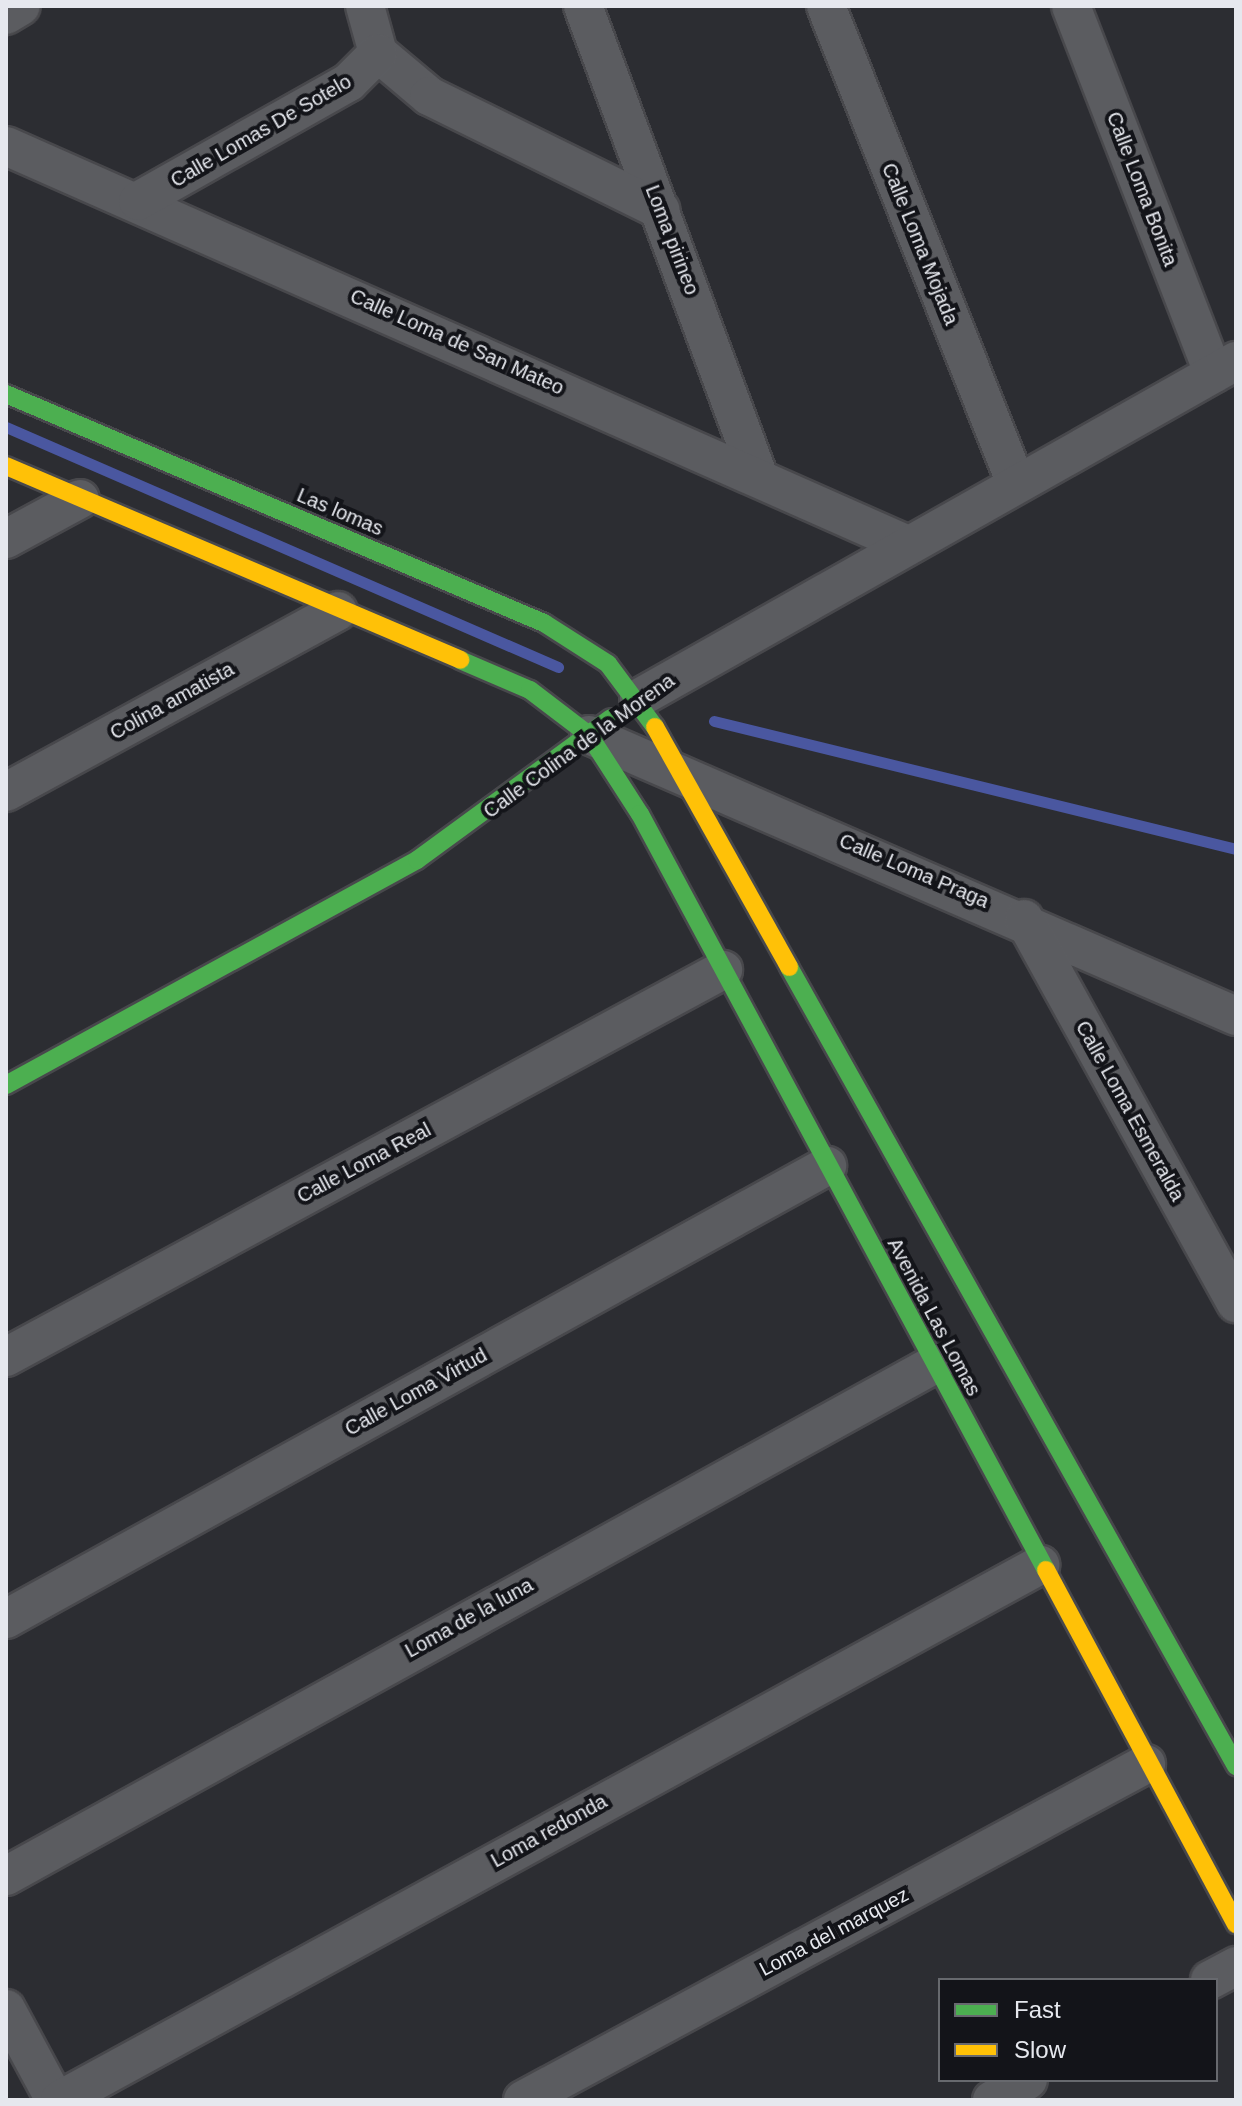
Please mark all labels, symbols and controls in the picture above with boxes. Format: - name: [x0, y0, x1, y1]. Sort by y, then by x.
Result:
- street label: Calle Lomas De Sotelo: [166, 69, 356, 193]
- street label: Calle Loma Bonita: [1102, 108, 1182, 270]
- street label: Calle Loma Mojada: [877, 160, 963, 328]
- street label: Loma pirineo: [640, 182, 704, 298]
- street label: Calle Loma de San Mateo: [346, 284, 568, 400]
- street label: Las lomas: [293, 483, 387, 541]
- street label: Colina amatista: [106, 657, 238, 745]
- street label: Calle Colina de la Morena: [479, 669, 679, 823]
- street label: Calle Loma Praga: [836, 829, 992, 913]
- street label: Calle Loma Esmeralda: [1070, 1017, 1190, 1205]
- street label: Calle Loma Real: [293, 1118, 435, 1208]
- street label: Avenida Las Lomas: [882, 1234, 986, 1400]
- street label: Calle Loma Virtud: [341, 1343, 491, 1441]
- street label: Loma de la luna: [401, 1573, 537, 1663]
- street label: Loma redonda: [487, 1789, 611, 1873]
- street label: Loma del marquez: [755, 1883, 913, 1981]
- legend: [938, 1978, 1218, 2082]
- text: Fast: [1014, 1996, 1061, 2023]
- text: Slow: [1014, 2036, 1066, 2063]

